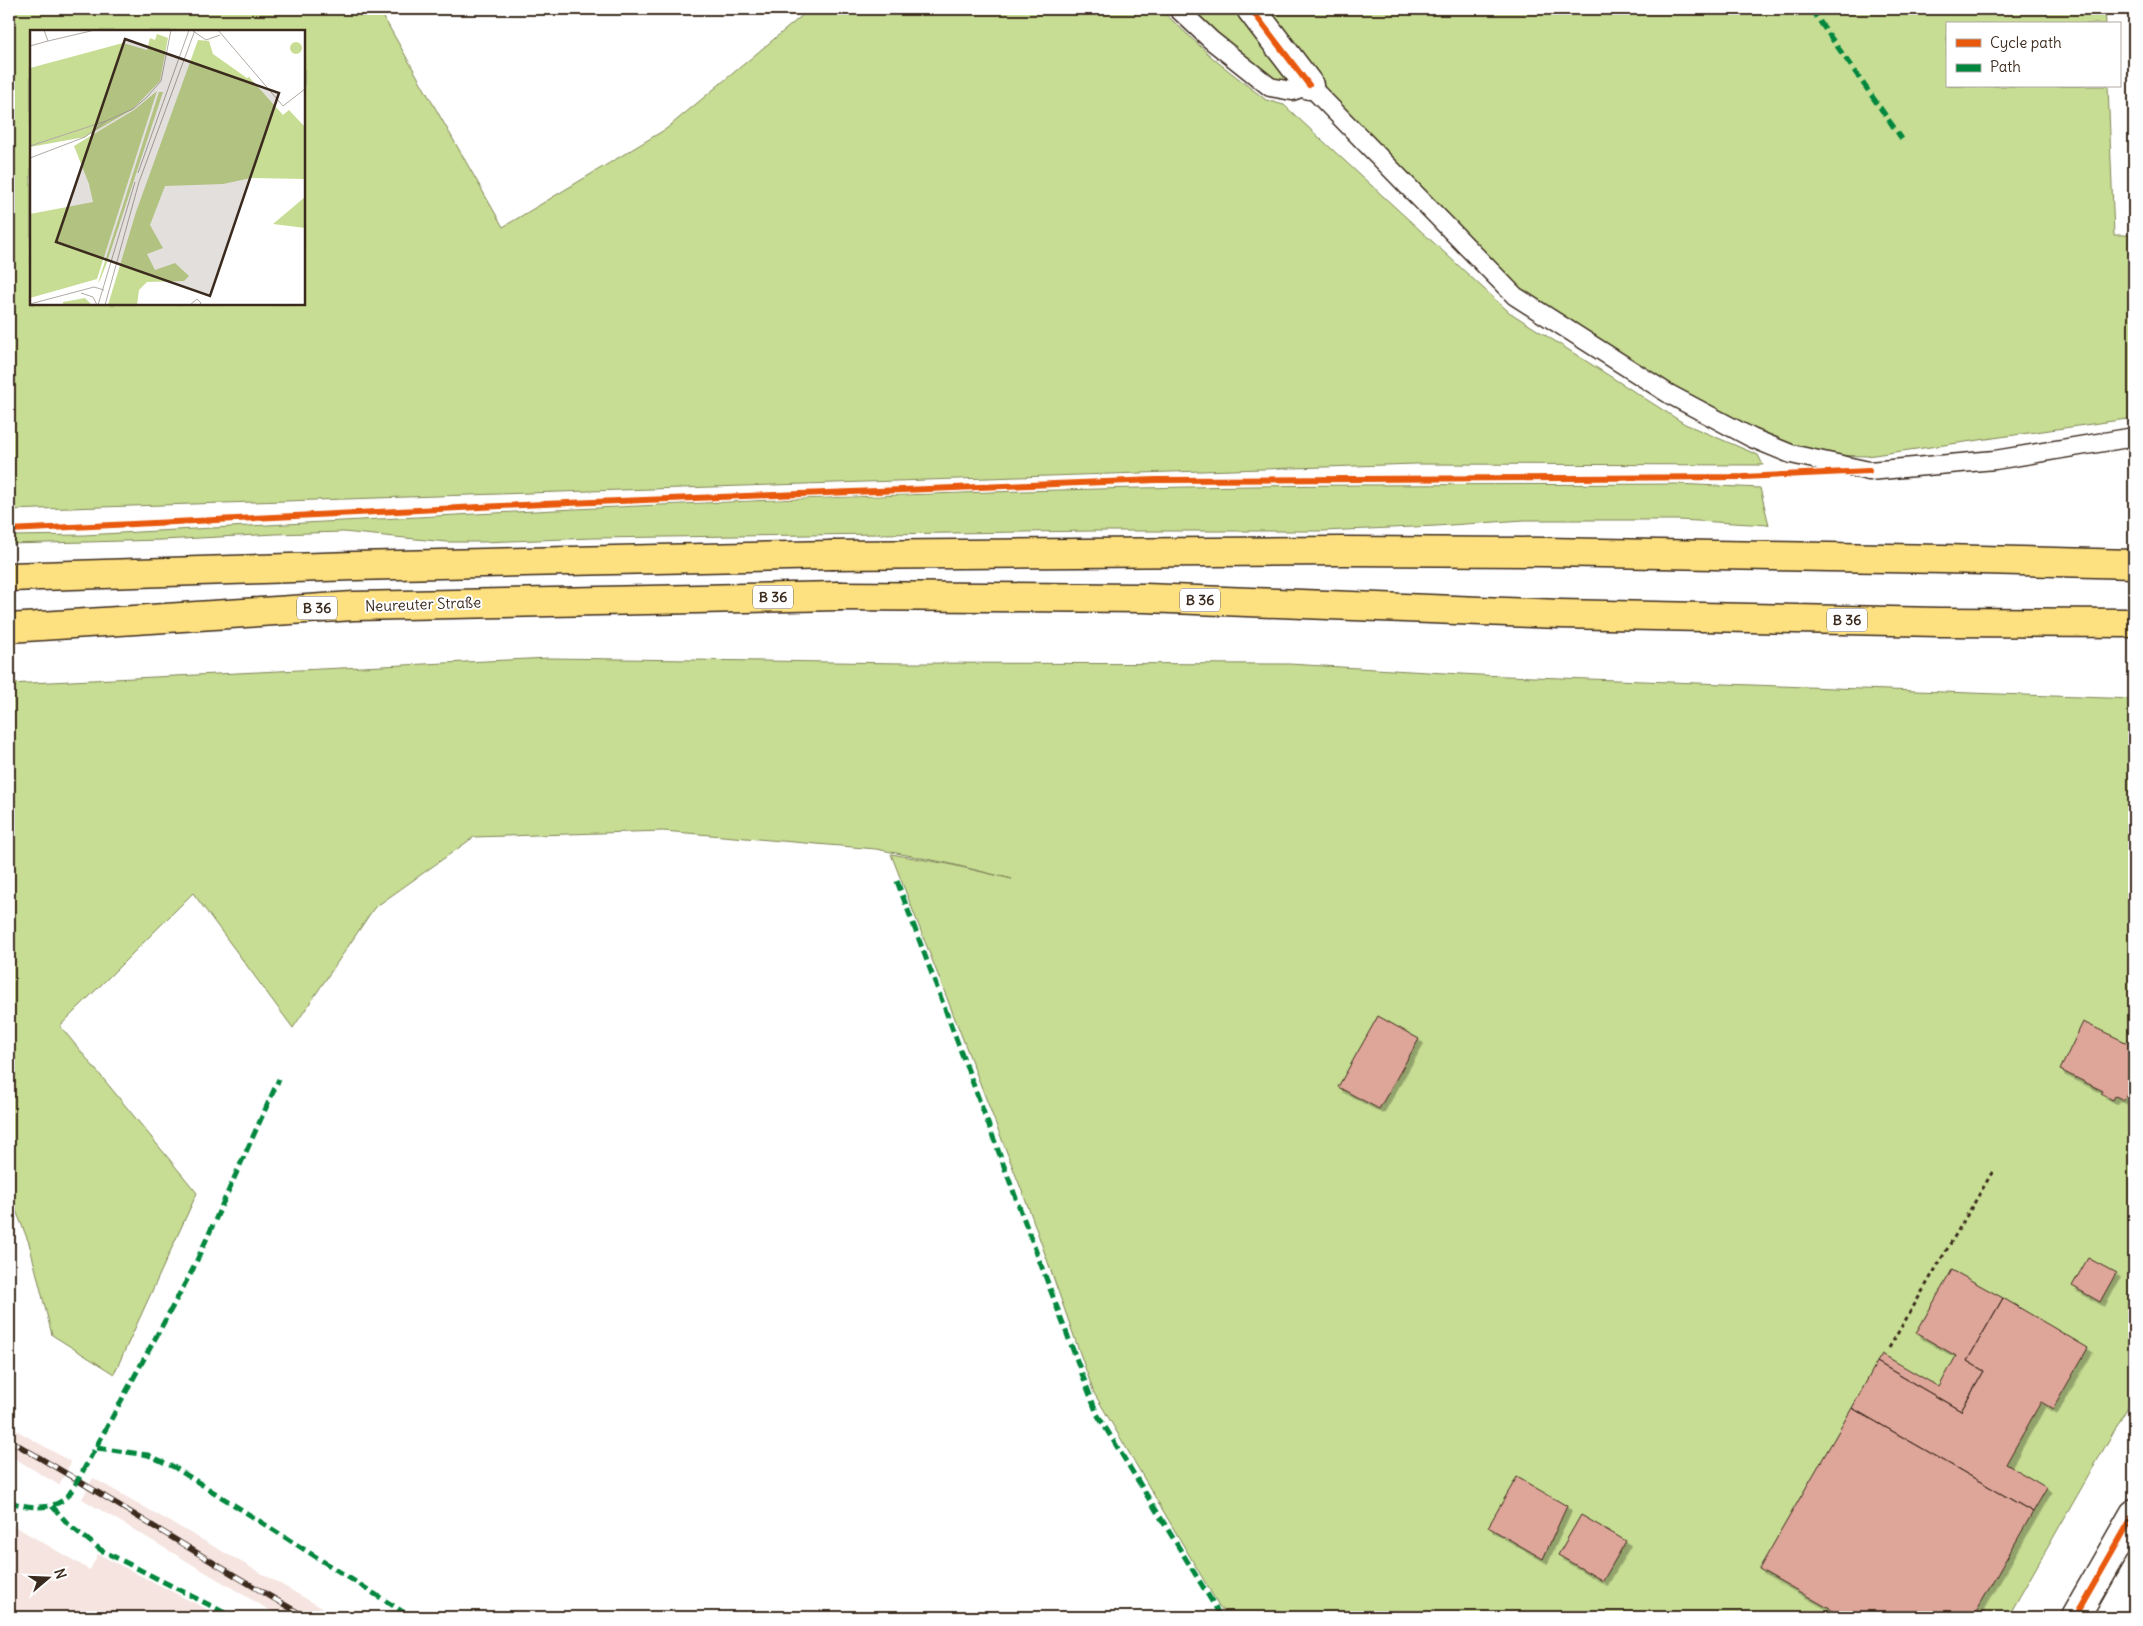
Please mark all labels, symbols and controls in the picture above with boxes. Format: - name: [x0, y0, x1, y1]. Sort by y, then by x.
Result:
- legend: [1946, 22, 2120, 88]
- inset map: [30, 30, 305, 305]
- text: Cycle path: [1990, 33, 2062, 52]
- text: Path: [1990, 57, 2021, 76]
- road number: B 36: [753, 586, 793, 608]
- road number: B 36: [1180, 588, 1220, 612]
- street label: Neureuter Straße: [365, 592, 481, 616]
- road number: B 36: [297, 596, 337, 620]
- road number: B 36: [1827, 608, 1867, 632]
- north arrow: [22, 1554, 72, 1604]
- text: N: [50, 1566, 70, 1581]

